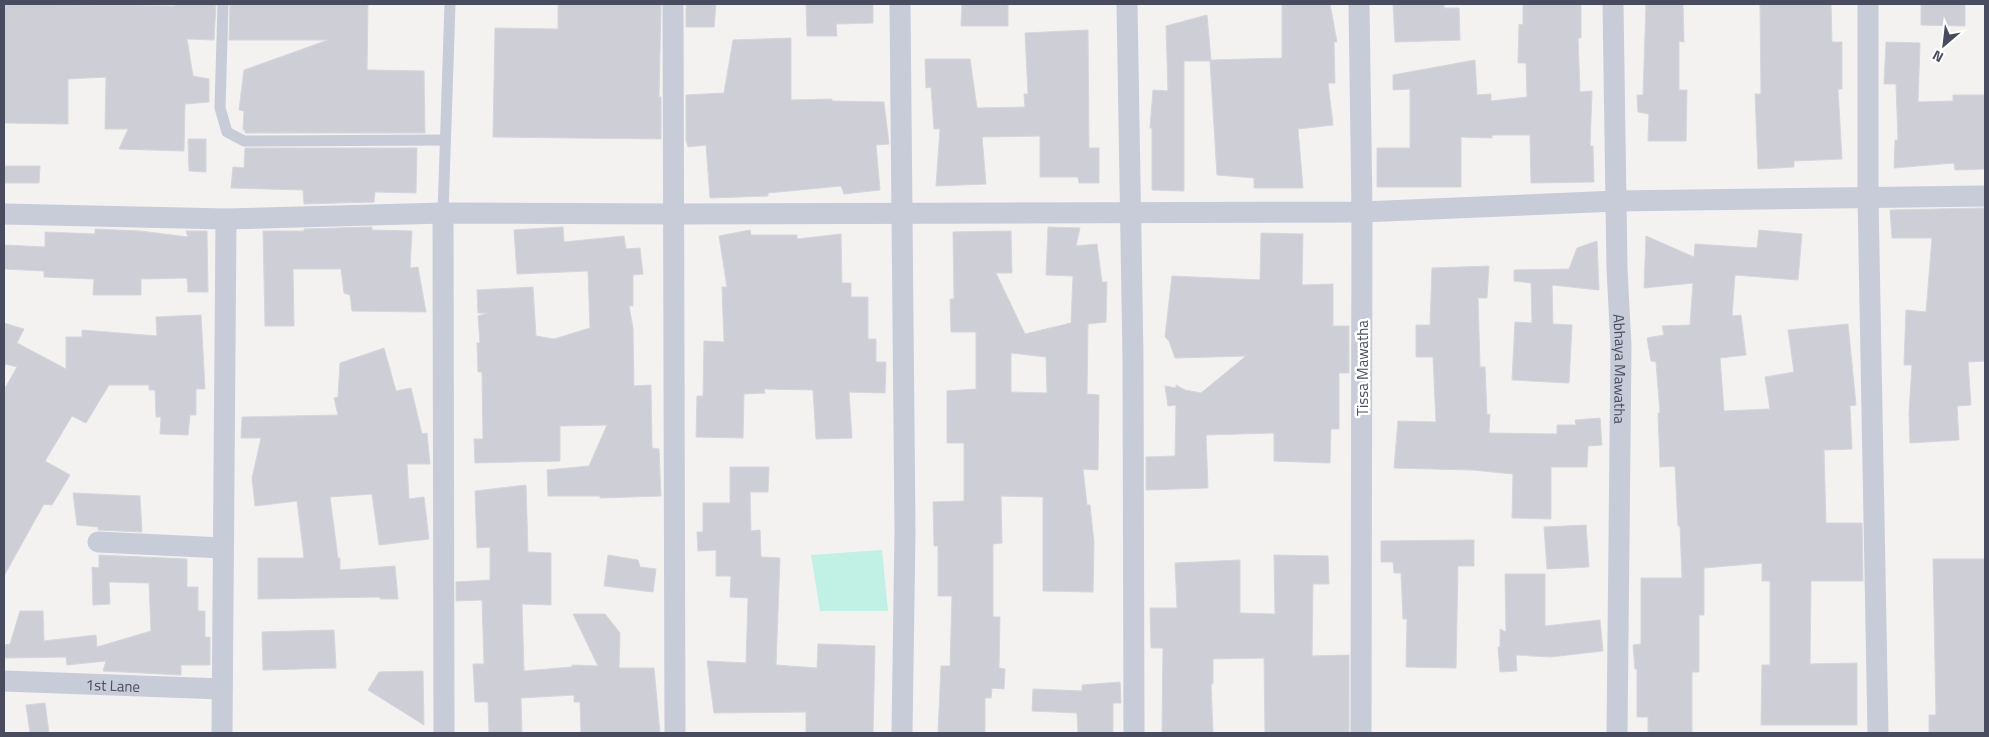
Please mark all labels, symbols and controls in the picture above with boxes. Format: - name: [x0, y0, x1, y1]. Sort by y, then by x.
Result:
- north arrow: [1919, 20, 1969, 70]
- text: N: [1928, 45, 1947, 68]
- street label: Abhaya Mawatha: [1608, 313, 1633, 425]
- street label: Tissa Mawatha: [1351, 320, 1374, 416]
- street label: 1st Lane: [85, 673, 140, 697]

